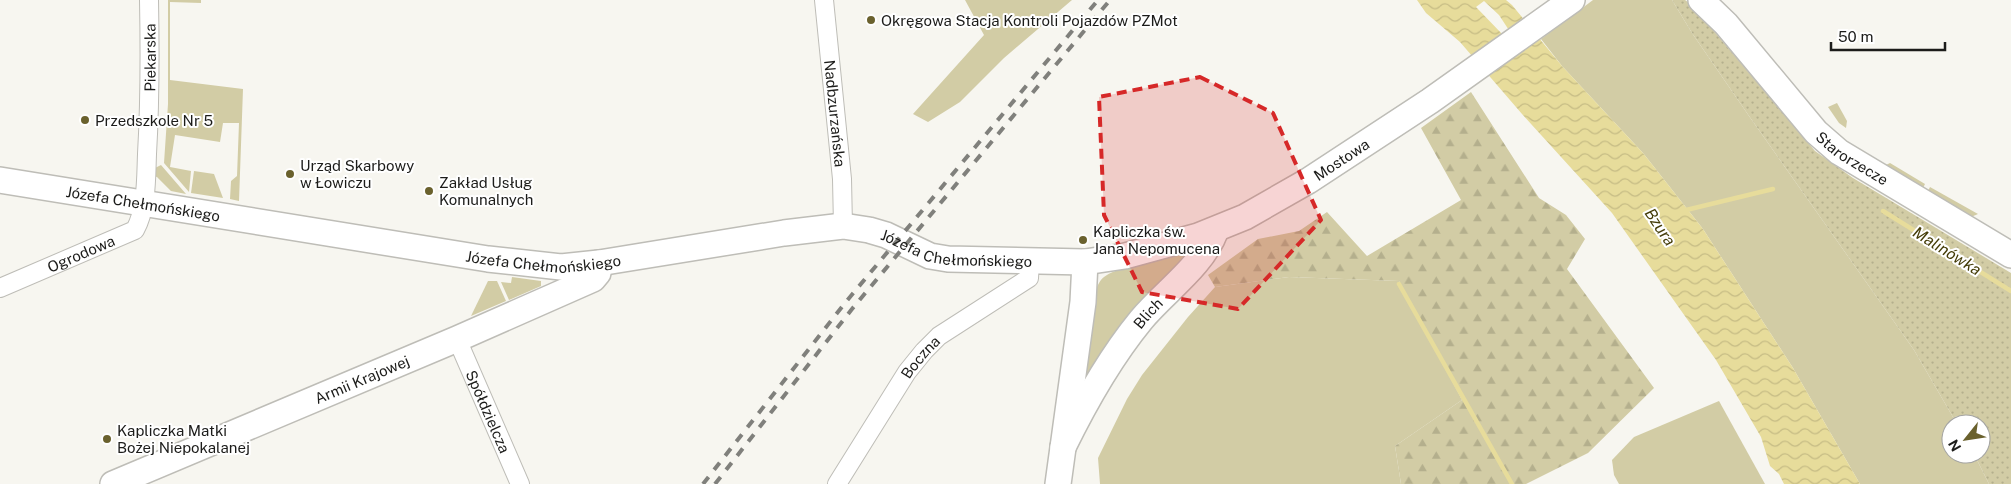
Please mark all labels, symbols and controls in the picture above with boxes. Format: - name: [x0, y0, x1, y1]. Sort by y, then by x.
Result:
- place label: Okręgowa Stacja Kontroli Pojazdów PZMot: [881, 12, 1178, 29]
- marker: Okręgowa Stacja Kontroli Pojazdów PZMot: [865, 14, 877, 26]
- scale bar: [1831, 20, 1945, 52]
- street label: Piekarska: [141, 24, 158, 92]
- text: 50 m: [1838, 28, 1873, 45]
- street label: Nadbzurzańska: [822, 59, 849, 168]
- place label: Przedszkole Nr 5: [95, 112, 213, 129]
- marker: Przedszkole Nr 5: [79, 114, 91, 126]
- street label: Starorzecze: [1813, 128, 1891, 188]
- street label: Mostowa: [1310, 135, 1372, 184]
- place label: Urząd Skarbowy w Łowiczu: [300, 157, 414, 191]
- marker: Urząd Skarbowy w Łowiczu: [284, 168, 296, 180]
- place label: Zakład Usług Komunalnych: [439, 174, 533, 208]
- street label: Józefa Chełmońskiego: [65, 182, 221, 224]
- marker: Zakład Usług Komunalnych: [423, 185, 435, 197]
- water label: Bzura: [1641, 205, 1679, 249]
- place label: Kapliczka św. Jana Nepomucena: [1093, 223, 1220, 257]
- water label: Malinówka: [1909, 223, 1985, 279]
- street label: Józefa Chełmońskiego: [879, 225, 1032, 269]
- street label: Ogrodowa: [45, 231, 117, 275]
- marker: Kapliczka św. Jana Nepomucena: [1077, 234, 1089, 246]
- street label: Józefa Chełmońskiego: [465, 247, 622, 276]
- street label: Blich: [1129, 294, 1166, 331]
- street label: Boczna: [897, 332, 943, 381]
- street label: Armii Krajowej: [312, 352, 412, 407]
- street label: Spółdzielcza: [463, 367, 514, 455]
- north arrow: [1941, 414, 1991, 464]
- place label: Kapliczka Matki Bożej Niepokalanej: [117, 422, 250, 456]
- marker: Kapliczka Matki Bożej Niepokalanej: [101, 433, 113, 445]
- text: N: [1945, 437, 1964, 454]

